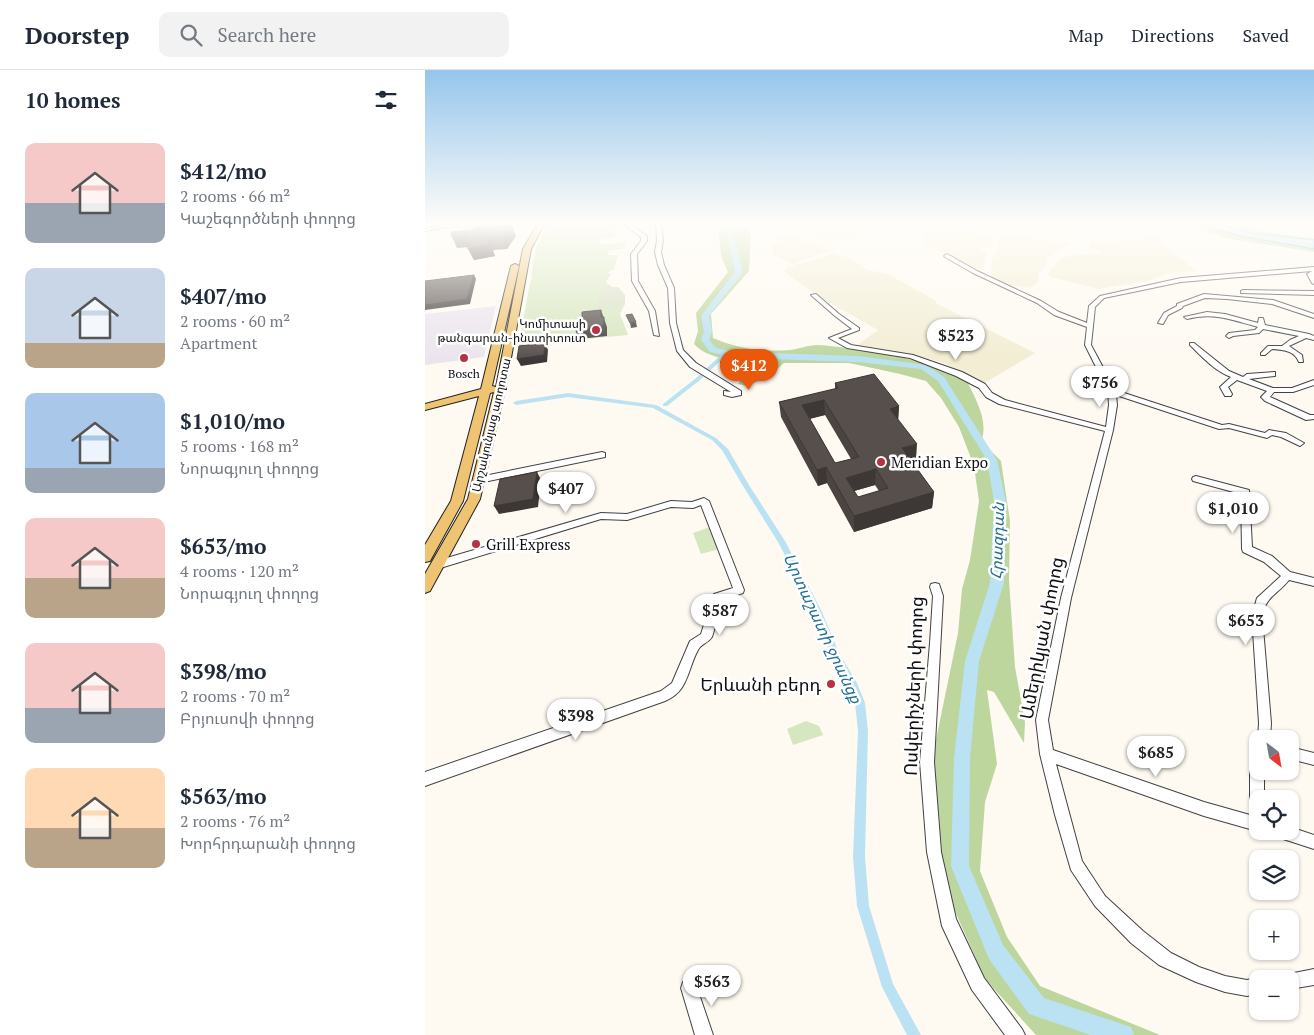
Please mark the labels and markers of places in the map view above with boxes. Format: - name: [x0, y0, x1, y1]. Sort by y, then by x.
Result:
- place label: Կոմիտասի թանգարան-ինստիտուտ: [437, 316, 586, 345]
- pin: $523: [926, 318, 986, 361]
- marker: Կոմիտասի թանգարան-ինստիտուտ: [590, 324, 602, 336]
- pin: $412: [719, 348, 779, 391]
- marker: Bosch: [458, 352, 470, 364]
- place label: Bosch: [448, 366, 480, 381]
- pin: $756: [1070, 366, 1130, 408]
- place label: Meridian Expo: [891, 452, 988, 472]
- marker: Meridian Expo: [875, 456, 887, 468]
- pin: $407: [536, 472, 596, 514]
- pin: $1,010: [1192, 492, 1274, 534]
- place label: Grill Express: [486, 534, 571, 554]
- marker: Grill Express: [470, 538, 482, 550]
- pin: $587: [690, 594, 750, 636]
- pin: $653: [1216, 604, 1276, 646]
- place label: Երևանի բերդ: [700, 672, 821, 696]
- marker: Երևանի բերդ: [825, 678, 837, 690]
- pin: $398: [546, 698, 606, 741]
- pin: $685: [1126, 736, 1186, 778]
- pin: $563: [682, 964, 742, 1007]

